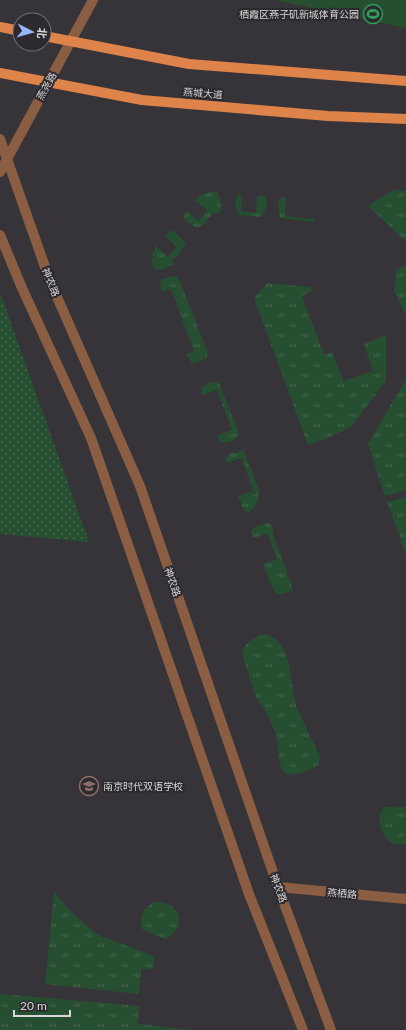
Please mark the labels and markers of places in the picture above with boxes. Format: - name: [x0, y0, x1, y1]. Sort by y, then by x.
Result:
- sports icon: 栖霞区燕子矶新城体育公园: [362, 3, 384, 25]
- place label: 栖霞区燕子矶新城体育公园: [239, 8, 359, 20]
- school or university icon: 南京时代双语学校: [78, 775, 100, 797]
- place label: 南京时代双语学校: [103, 780, 183, 792]

